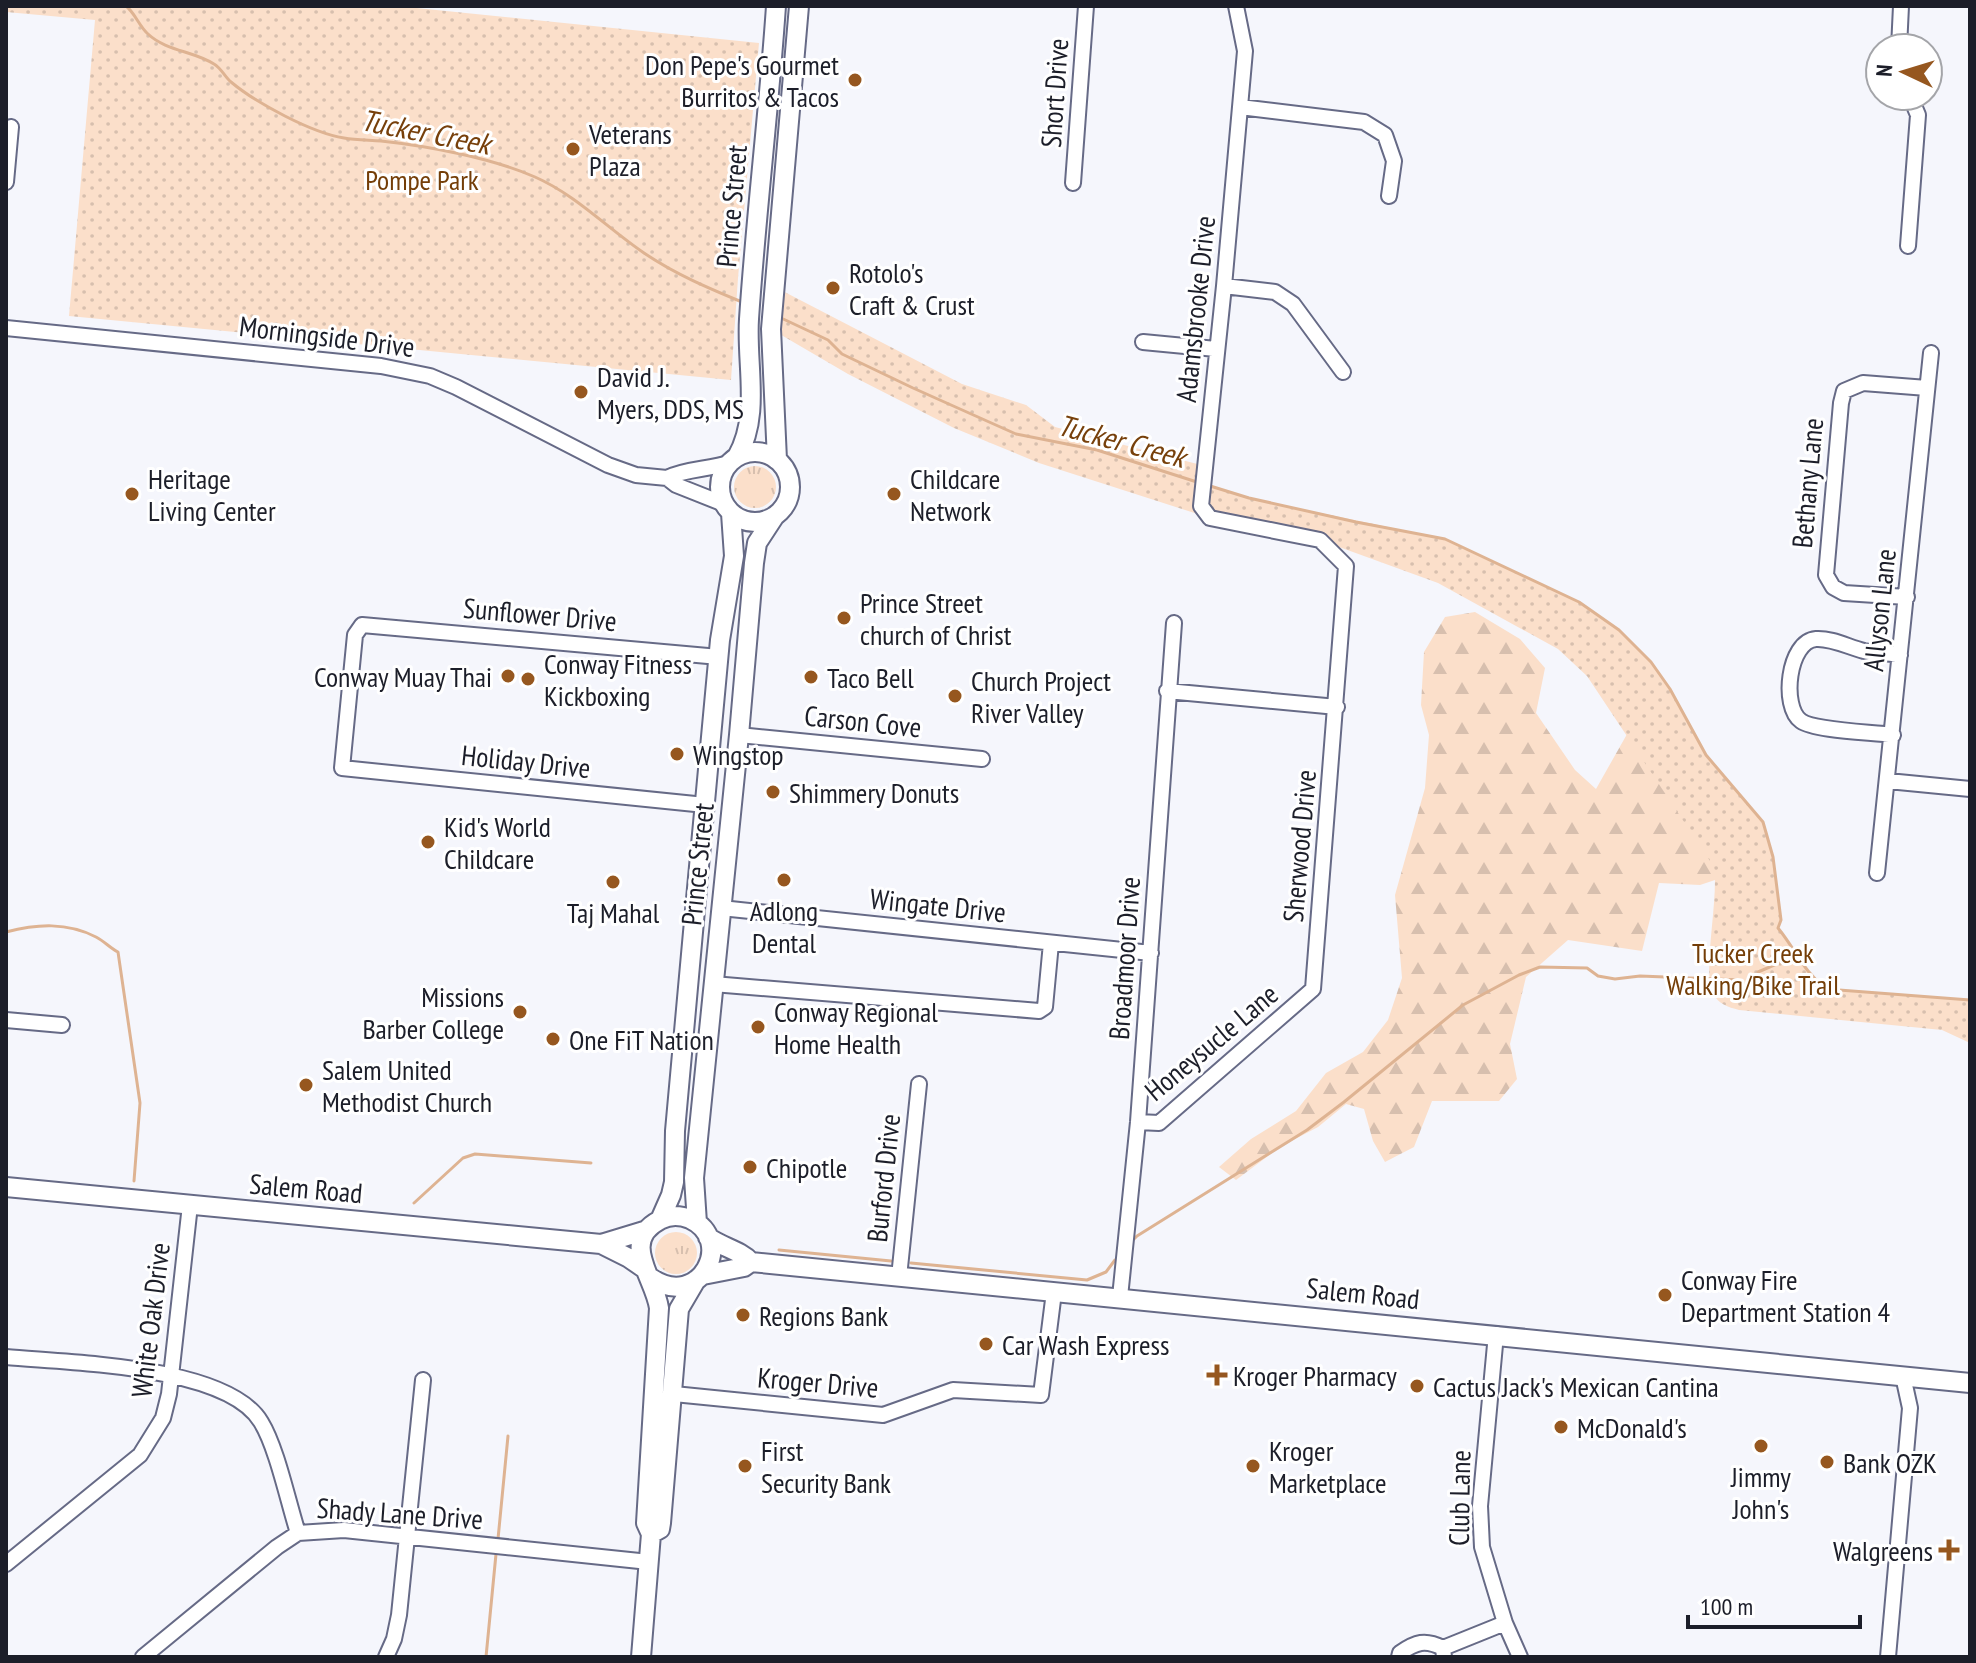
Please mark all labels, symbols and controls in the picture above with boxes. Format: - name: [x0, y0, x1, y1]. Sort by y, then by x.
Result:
- north arrow: [1864, 32, 1944, 112]
- street label: Short Drive: [1032, 37, 1076, 149]
- place label: Don Pepe's Gourmet Burritos & Tacos: [645, 46, 839, 115]
- text: N: [1870, 64, 1898, 78]
- marker: Don Pepe's Gourmet Burritos & Tacos: [846, 71, 864, 89]
- water label: Tucker Creek: [358, 99, 497, 163]
- place label: Veterans Plaza: [588, 115, 672, 184]
- marker: Veterans Plaza: [564, 140, 582, 158]
- street label: Prince Street: [707, 143, 755, 269]
- park label: Pompe Park: [365, 161, 479, 198]
- street label: Adamsbrooke Drive: [1167, 214, 1223, 404]
- place label: Rotolo's Craft & Crust: [849, 254, 975, 323]
- marker: Rotolo's Craft & Crust: [824, 279, 842, 297]
- street label: Morningside Drive: [237, 307, 417, 365]
- place label: David J. Myers, DDS, MS: [597, 358, 744, 427]
- marker: David J. Myers, DDS, MS: [572, 383, 590, 401]
- water label: Tucker Creek: [1054, 404, 1193, 477]
- street label: Bethany Lane: [1783, 417, 1831, 549]
- place label: Heritage Living Center: [148, 460, 276, 529]
- place label: Childcare Network: [910, 460, 1000, 529]
- marker: Heritage Living Center: [123, 485, 141, 503]
- marker: Childcare Network: [885, 485, 903, 503]
- street label: Allyson Lane: [1854, 547, 1904, 673]
- place label: Prince Street church of Christ: [860, 584, 1012, 653]
- street label: Sunflower Drive: [462, 589, 618, 639]
- marker: Prince Street church of Christ: [835, 609, 853, 627]
- place label: Conway Fitness Kickboxing: [544, 645, 692, 714]
- place label: Conway Muay Thai: [314, 658, 492, 695]
- place label: Taco Bell: [827, 659, 914, 696]
- place label: Church Project River Valley: [971, 662, 1111, 731]
- marker: Conway Muay Thai: [499, 667, 517, 685]
- marker: Taco Bell: [802, 668, 820, 686]
- marker: Conway Fitness Kickboxing: [519, 670, 537, 688]
- marker: Church Project River Valley: [946, 687, 964, 705]
- street label: Carson Cove: [803, 696, 923, 746]
- street label: Holiday Drive: [460, 736, 592, 786]
- place label: Wingstop: [693, 736, 784, 773]
- marker: Wingstop: [668, 745, 686, 763]
- street label: Sherwood Drive: [1274, 768, 1324, 924]
- place label: Shimmery Donuts: [789, 774, 959, 811]
- marker: Shimmery Donuts: [764, 783, 782, 801]
- street label: Prince Street: [672, 801, 722, 927]
- place label: Kid's World Childcare: [444, 808, 551, 877]
- marker: Kid's World Childcare: [419, 833, 437, 851]
- marker: Adlong Dental: [775, 871, 793, 889]
- marker: Taj Mahal: [604, 873, 622, 891]
- street label: Broadmoor Drive: [1100, 875, 1148, 1041]
- street label: Wingate Drive: [868, 879, 1008, 931]
- place label: Adlong Dental: [750, 892, 818, 961]
- place label: Taj Mahal: [567, 894, 660, 931]
- park label: Tucker Creek Walking/Bike Trail: [1666, 934, 1840, 1003]
- street label: Honeysucle Lane: [1137, 975, 1285, 1109]
- place label: Missions Barber College: [362, 978, 504, 1047]
- place label: Conway Regional Home Health: [774, 993, 938, 1062]
- marker: Missions Barber College: [511, 1003, 529, 1021]
- marker: Conway Regional Home Health: [749, 1018, 767, 1036]
- place label: One FiT Nation: [569, 1021, 714, 1058]
- marker: One FiT Nation: [544, 1030, 562, 1048]
- place label: Salem United Methodist Church: [322, 1051, 492, 1120]
- marker: Salem United Methodist Church: [297, 1076, 315, 1094]
- street label: Burford Drive: [858, 1112, 908, 1244]
- place label: Chipotle: [766, 1149, 847, 1186]
- marker: Chipotle: [741, 1158, 759, 1176]
- street label: Salem Road: [248, 1165, 364, 1211]
- street label: White Oak Drive: [122, 1240, 178, 1400]
- place label: Conway Fire Department Station 4: [1681, 1261, 1890, 1330]
- street label: Salem Road: [1305, 1269, 1421, 1317]
- marker: Conway Fire Department Station 4: [1656, 1286, 1674, 1304]
- place label: Regions Bank: [759, 1297, 888, 1334]
- marker: Regions Bank: [734, 1306, 752, 1324]
- place label: Car Wash Express: [1002, 1326, 1170, 1363]
- marker: Car Wash Express: [977, 1335, 995, 1353]
- place label: Kroger Pharmacy: [1233, 1357, 1397, 1394]
- street label: Kroger Drive: [756, 1358, 880, 1406]
- marker: Kroger Pharmacy: [1208, 1366, 1226, 1384]
- place label: Cactus Jack's Mexican Cantina: [1433, 1368, 1719, 1405]
- marker: Cactus Jack's Mexican Cantina: [1408, 1377, 1426, 1395]
- place label: McDonald's: [1577, 1409, 1687, 1446]
- marker: McDonald's: [1552, 1418, 1570, 1436]
- place label: First Security Bank: [761, 1432, 891, 1501]
- place label: Kroger Marketplace: [1269, 1432, 1387, 1501]
- marker: Jimmy John's: [1752, 1437, 1770, 1455]
- place label: Bank OZK: [1843, 1444, 1937, 1481]
- street label: Club Lane: [1440, 1450, 1478, 1546]
- marker: Bank OZK: [1818, 1453, 1836, 1471]
- marker: First Security Bank: [736, 1457, 754, 1475]
- marker: Kroger Marketplace: [1244, 1457, 1262, 1475]
- place label: Jimmy John's: [1730, 1458, 1791, 1527]
- street label: Shady Lane Drive: [316, 1489, 484, 1537]
- place label: Walgreens: [1833, 1532, 1933, 1569]
- marker: Walgreens: [1940, 1541, 1958, 1559]
- scale bar: [1688, 1579, 1860, 1629]
- text: 100 m: [1700, 1591, 1753, 1622]

